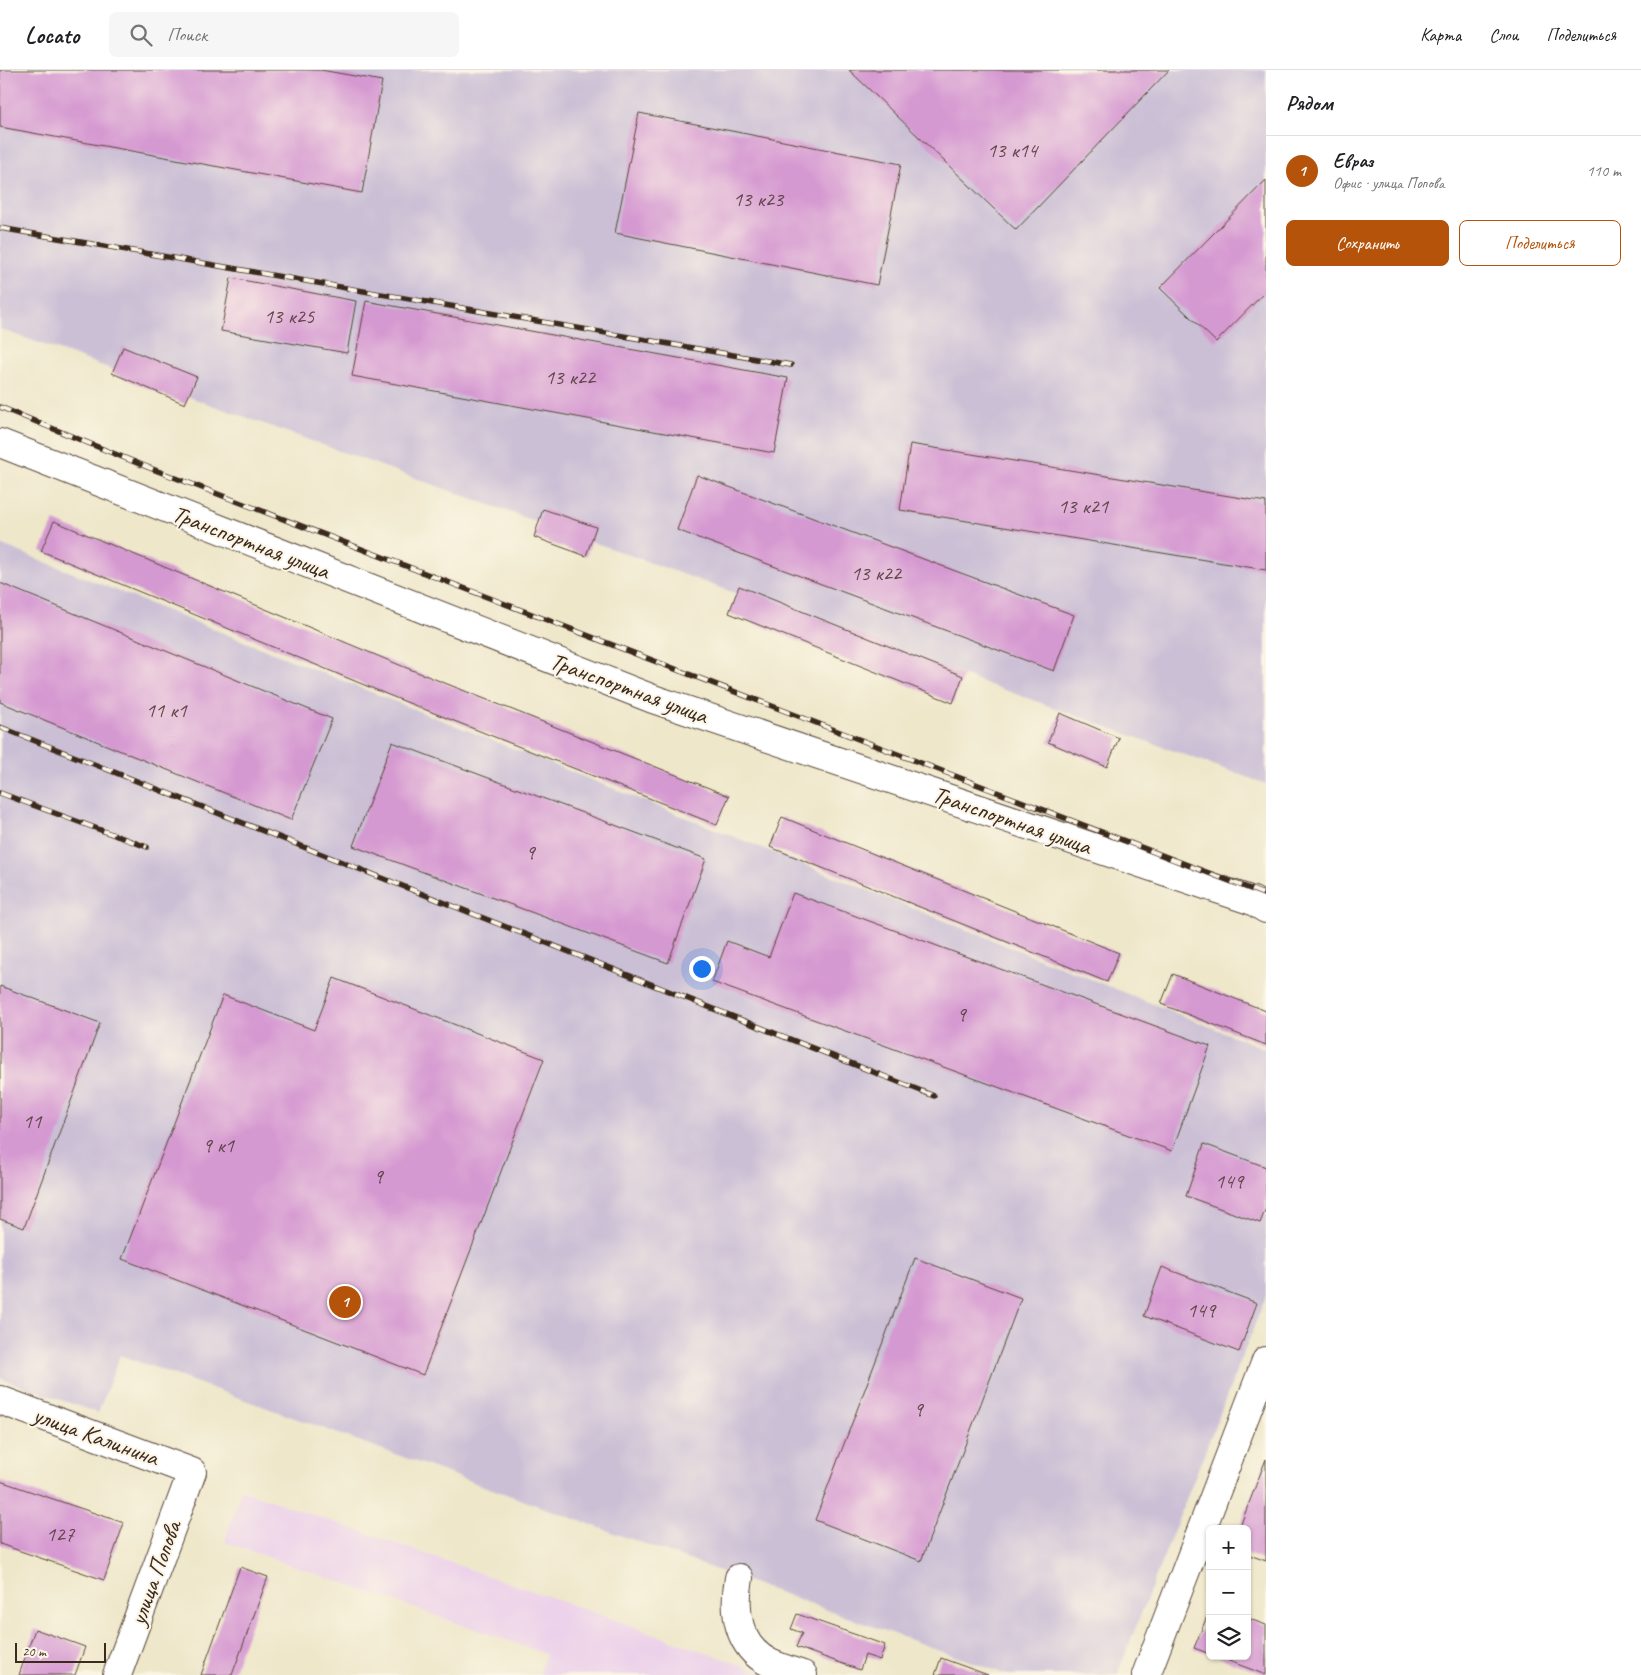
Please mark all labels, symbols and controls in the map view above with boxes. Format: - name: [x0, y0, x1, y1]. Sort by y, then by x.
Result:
- search box: [109, 12, 459, 57]
- text: Locato: [25, 20, 79, 50]
- icon: search: [127, 21, 155, 49]
- text: Поиск: [167, 23, 207, 47]
- text: Карта: [1420, 24, 1461, 46]
- text: Слои: [1489, 24, 1518, 46]
- text: Поделиться: [1546, 24, 1616, 46]
- text: Рядом: [1286, 90, 1333, 116]
- house number: 13 к14: [987, 137, 1040, 163]
- text: Евраз: [1333, 149, 1373, 173]
- text: 1: [1298, 161, 1306, 181]
- text: 110 m: [1587, 161, 1621, 181]
- text: Офис · улица Попова: [1333, 173, 1444, 193]
- house number: 13 к23: [733, 186, 785, 212]
- button: Сохранить: [1286, 220, 1449, 266]
- button: Поделиться: [1459, 220, 1621, 266]
- house number: 13 к25: [264, 303, 316, 329]
- house number: 13 к22: [545, 364, 597, 390]
- house number: 13 к21: [1058, 493, 1110, 519]
- street label: Транспортная улица: [168, 498, 335, 586]
- house number: 13 к22: [851, 560, 903, 586]
- street label: Транспортная улица: [546, 646, 713, 731]
- house number: 11 к1: [145, 697, 188, 723]
- street label: Транспортная улица: [929, 779, 1097, 862]
- house number: 9: [525, 839, 536, 865]
- your location: [689, 956, 715, 982]
- house number: 9: [956, 1001, 967, 1027]
- house number: 11: [23, 1108, 43, 1134]
- house number: 9 к1: [202, 1132, 235, 1158]
- house number: 9: [373, 1163, 384, 1189]
- house number: 149: [1215, 1168, 1245, 1194]
- pin: 1: [329, 1283, 361, 1321]
- house number: 149: [1187, 1297, 1217, 1323]
- house number: 9: [913, 1396, 924, 1422]
- street label: улица Калинина: [27, 1399, 164, 1473]
- street label: улица Попова: [122, 1515, 188, 1631]
- house number: 127: [46, 1521, 76, 1547]
- map controls: [1206, 1525, 1251, 1660]
- button: +: [1206, 1525, 1251, 1570]
- button: −: [1206, 1570, 1251, 1615]
- button: layers: [1206, 1615, 1251, 1660]
- scale bar: [15, 1640, 106, 1663]
- text: 20 m: [22, 1643, 46, 1660]

